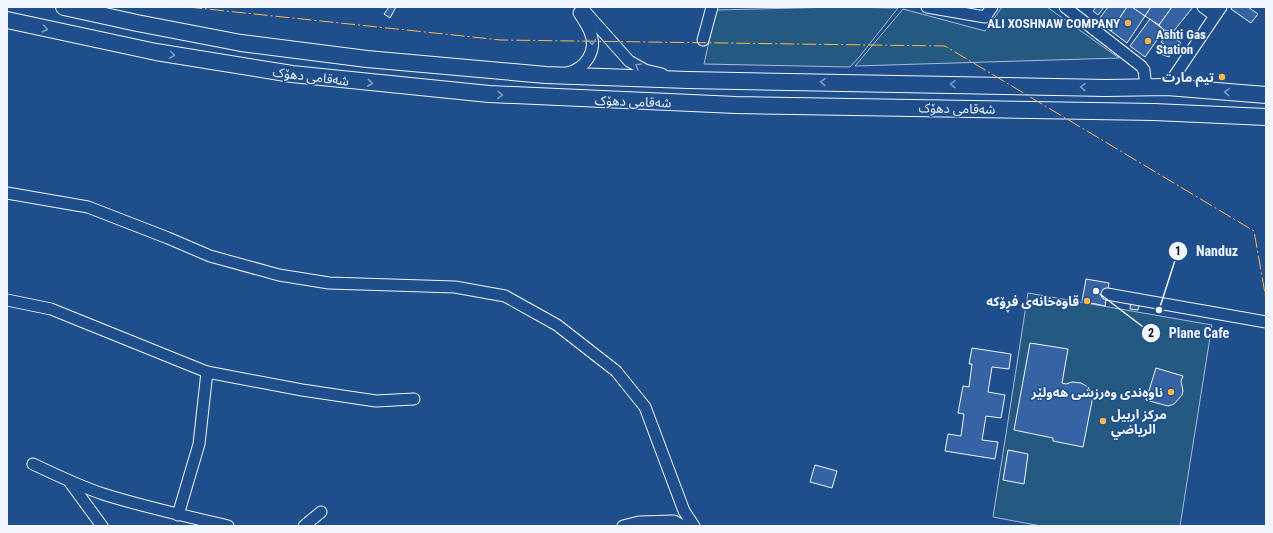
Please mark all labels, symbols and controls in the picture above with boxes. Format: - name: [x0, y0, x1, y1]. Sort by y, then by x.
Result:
- place label: ALI XOSHNAW COMPANY: [987, 16, 1120, 31]
- marker: ALI XOSHNAW COMPANY: [1123, 18, 1133, 28]
- one-way arrow: [42, 25, 48, 33]
- place label: Ashti Gas Station: [1156, 27, 1206, 57]
- marker: Ashti Gas Station: [1143, 36, 1153, 46]
- one-way arrow: [587, 39, 596, 45]
- one-way arrow: [169, 50, 175, 59]
- one-way arrow: [635, 63, 642, 70]
- street label: شەقامی دهۆک: [272, 64, 350, 90]
- place label: تيم مارت: [1162, 70, 1214, 88]
- marker: تيم مارت: [1217, 72, 1227, 82]
- one-way arrow: [367, 78, 373, 87]
- one-way arrow: [820, 78, 826, 86]
- one-way arrow: [950, 80, 956, 88]
- one-way arrow: [1080, 83, 1086, 91]
- one-way arrow: [1224, 87, 1230, 96]
- one-way arrow: [497, 90, 503, 99]
- street label: شەقامی دهۆک: [594, 93, 672, 111]
- street label: شەقامی دهۆک: [919, 100, 995, 118]
- callout: Nanduz: [1168, 238, 1246, 264]
- text: Nanduz: [1196, 243, 1238, 259]
- text: 1: [1175, 244, 1181, 258]
- place label: قاوەخانەی فڕۆکە: [986, 294, 1079, 313]
- marker: قاوەخانەی فڕۆکە: [1082, 296, 1092, 306]
- callout: Plane Cafe: [1141, 320, 1237, 346]
- text: Plane Cafe: [1169, 325, 1230, 341]
- text: 2: [1148, 326, 1154, 340]
- place label: ناوەندی وەرزشی هەولێر: [1030, 385, 1163, 400]
- marker: ناوەندی وەرزشی هەولێر: [1166, 387, 1176, 397]
- place label: مركز اربيل الرياضي: [1111, 407, 1167, 440]
- marker: مركز اربيل الرياضي: [1098, 416, 1108, 426]

